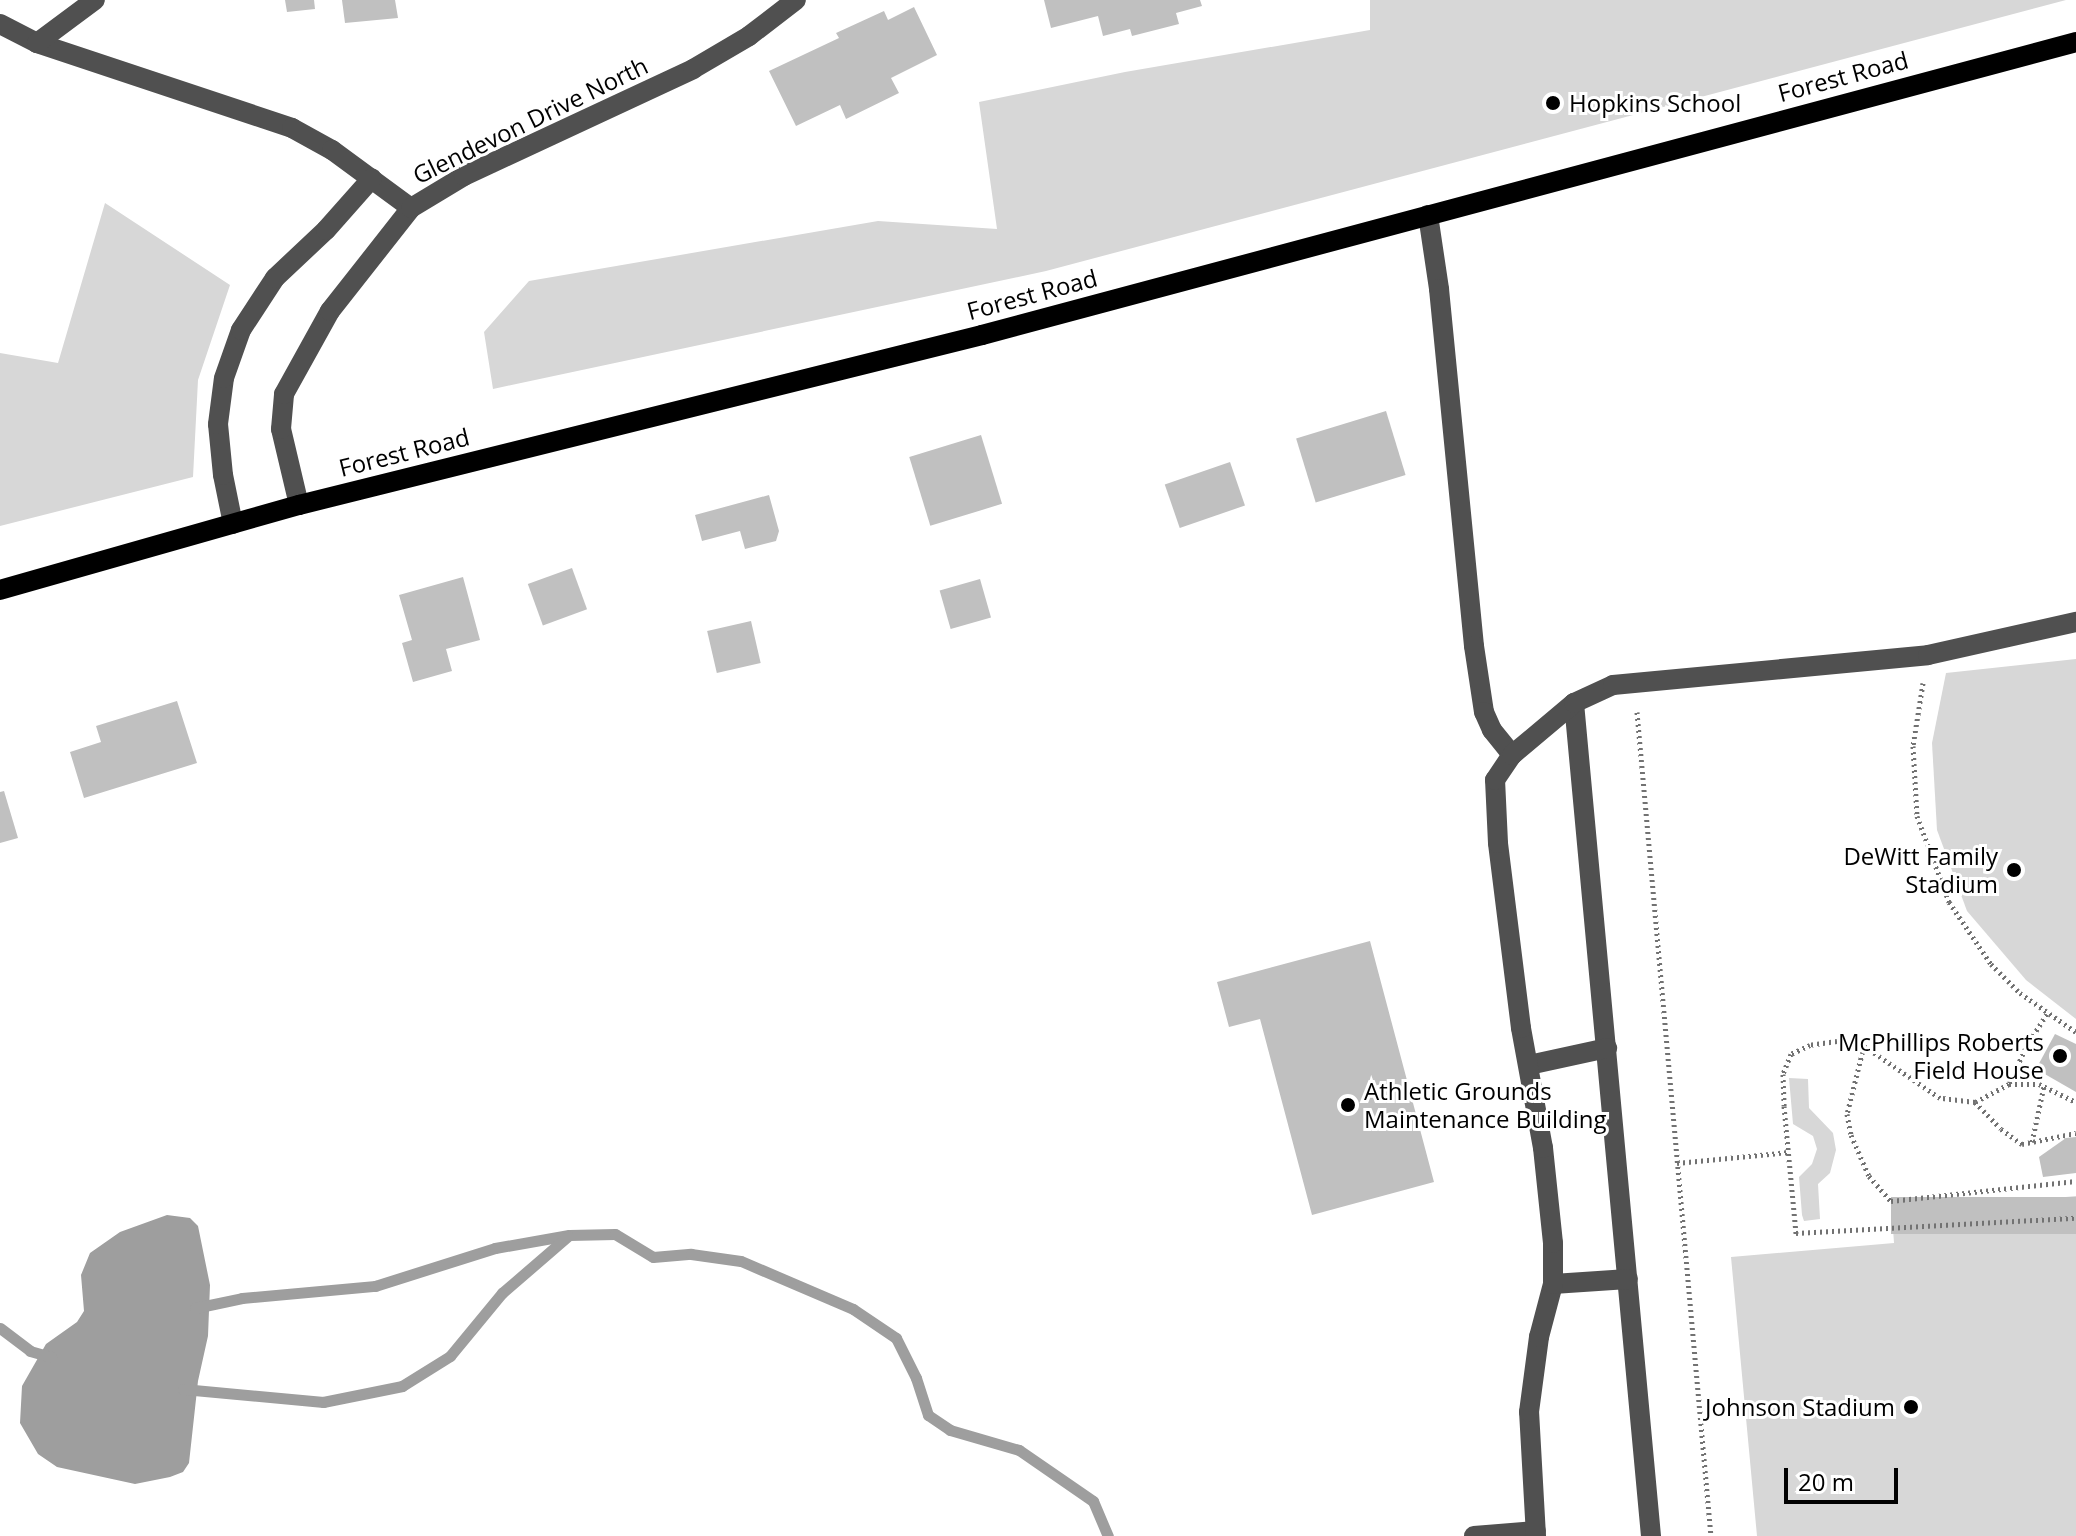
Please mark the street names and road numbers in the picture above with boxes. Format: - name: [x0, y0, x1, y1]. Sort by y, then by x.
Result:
- street label: Forest Road: [1775, 45, 1911, 107]
- street label: Glendevon Drive North: [408, 51, 652, 189]
- street label: Forest Road: [964, 263, 1100, 325]
- street label: Forest Road: [336, 422, 472, 482]

